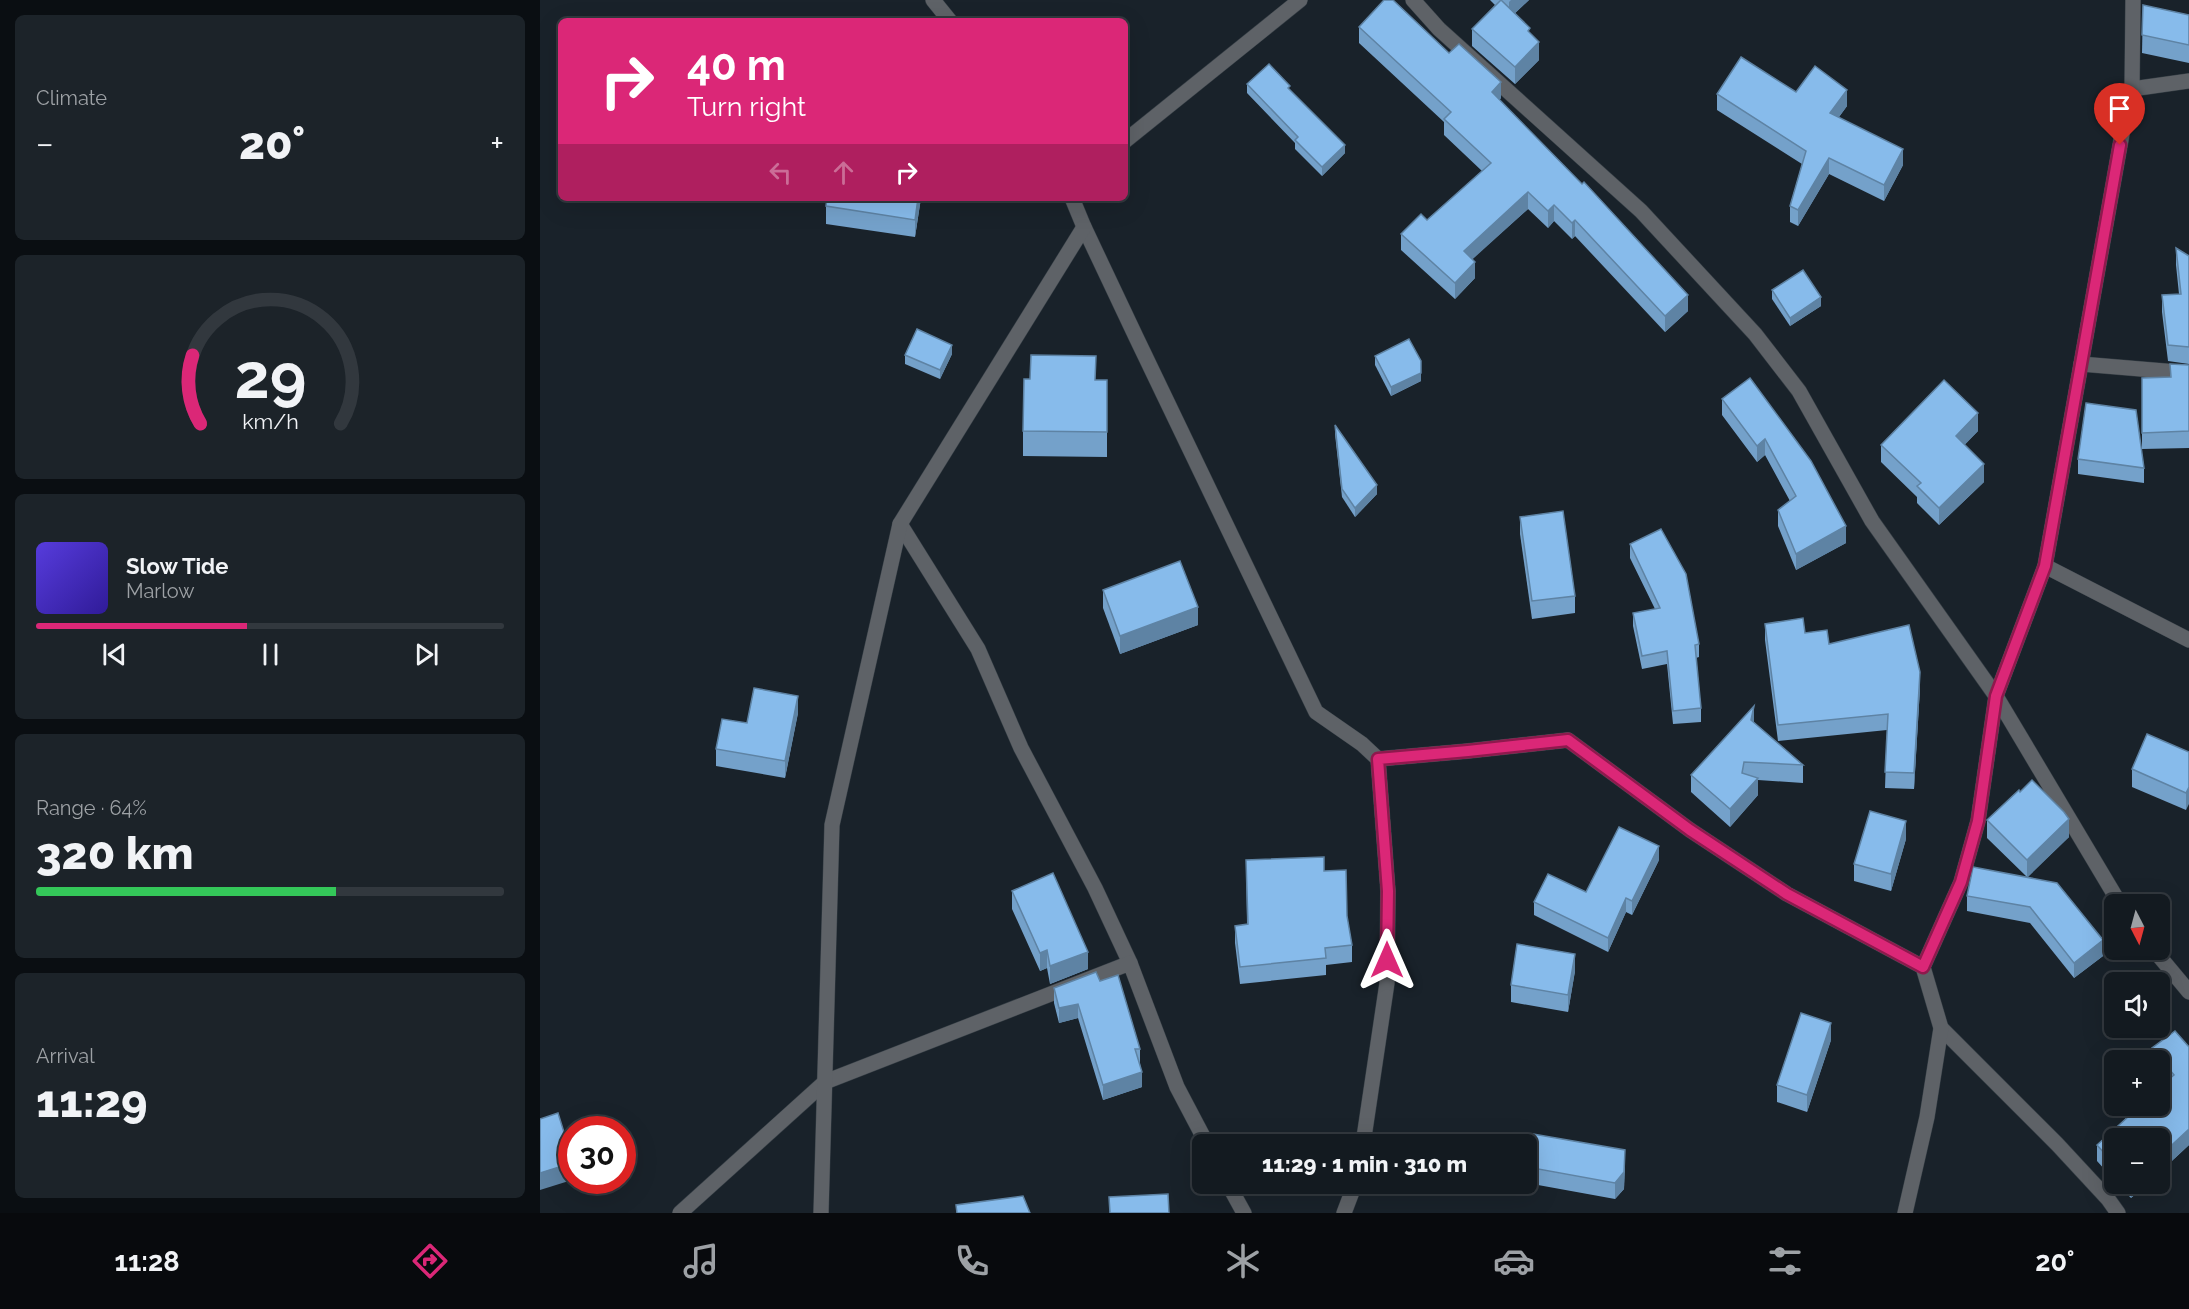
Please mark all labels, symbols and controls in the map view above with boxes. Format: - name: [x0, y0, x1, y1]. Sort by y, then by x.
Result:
- text: 40 m: [687, 41, 786, 90]
- icon: right: [588, 42, 666, 120]
- pin: [2094, 83, 2145, 145]
- text: Climate: [36, 86, 107, 110]
- text: Turn right: [687, 91, 806, 122]
- icon: arrive: [2103, 92, 2136, 125]
- text: 20°: [239, 117, 305, 170]
- text: −: [36, 124, 54, 163]
- text: +: [490, 124, 504, 163]
- icon: left: [764, 156, 797, 189]
- icon: ahead: [827, 156, 860, 189]
- icon: right: [890, 156, 923, 189]
- text: 29: [234, 339, 306, 413]
- text: km/h: [242, 409, 298, 434]
- text: Slow Tide: [126, 553, 228, 579]
- text: Marlow: [126, 579, 195, 603]
- icon: previous: [98, 638, 131, 671]
- icon: pause: [254, 638, 287, 671]
- icon: next: [410, 638, 443, 671]
- text: Range · 64%: [36, 796, 147, 820]
- text: 320 km: [36, 827, 194, 880]
- north arrow: [2104, 894, 2170, 960]
- map controls: [2104, 894, 2170, 1194]
- position arrow: [1355, 928, 1419, 992]
- button: sound: [2104, 972, 2170, 1038]
- text: Arrival: [36, 1044, 95, 1068]
- button: +: [2104, 1050, 2170, 1116]
- text: 11:29: [36, 1075, 148, 1128]
- speed limit sign: 30: [558, 1116, 636, 1194]
- button: −: [2104, 1128, 2170, 1194]
- text: 11:29 · 1 min · 310 m: [1262, 1151, 1467, 1177]
- icon: directions: [409, 1240, 451, 1282]
- icon: music: [680, 1240, 722, 1282]
- icon: phone: [951, 1240, 993, 1282]
- icon: climate: [1222, 1240, 1264, 1282]
- icon: car: [1493, 1240, 1535, 1282]
- icon: filters: [1764, 1240, 1806, 1282]
- text: 11:28: [115, 1246, 179, 1277]
- text: 20°: [2035, 1246, 2074, 1277]

